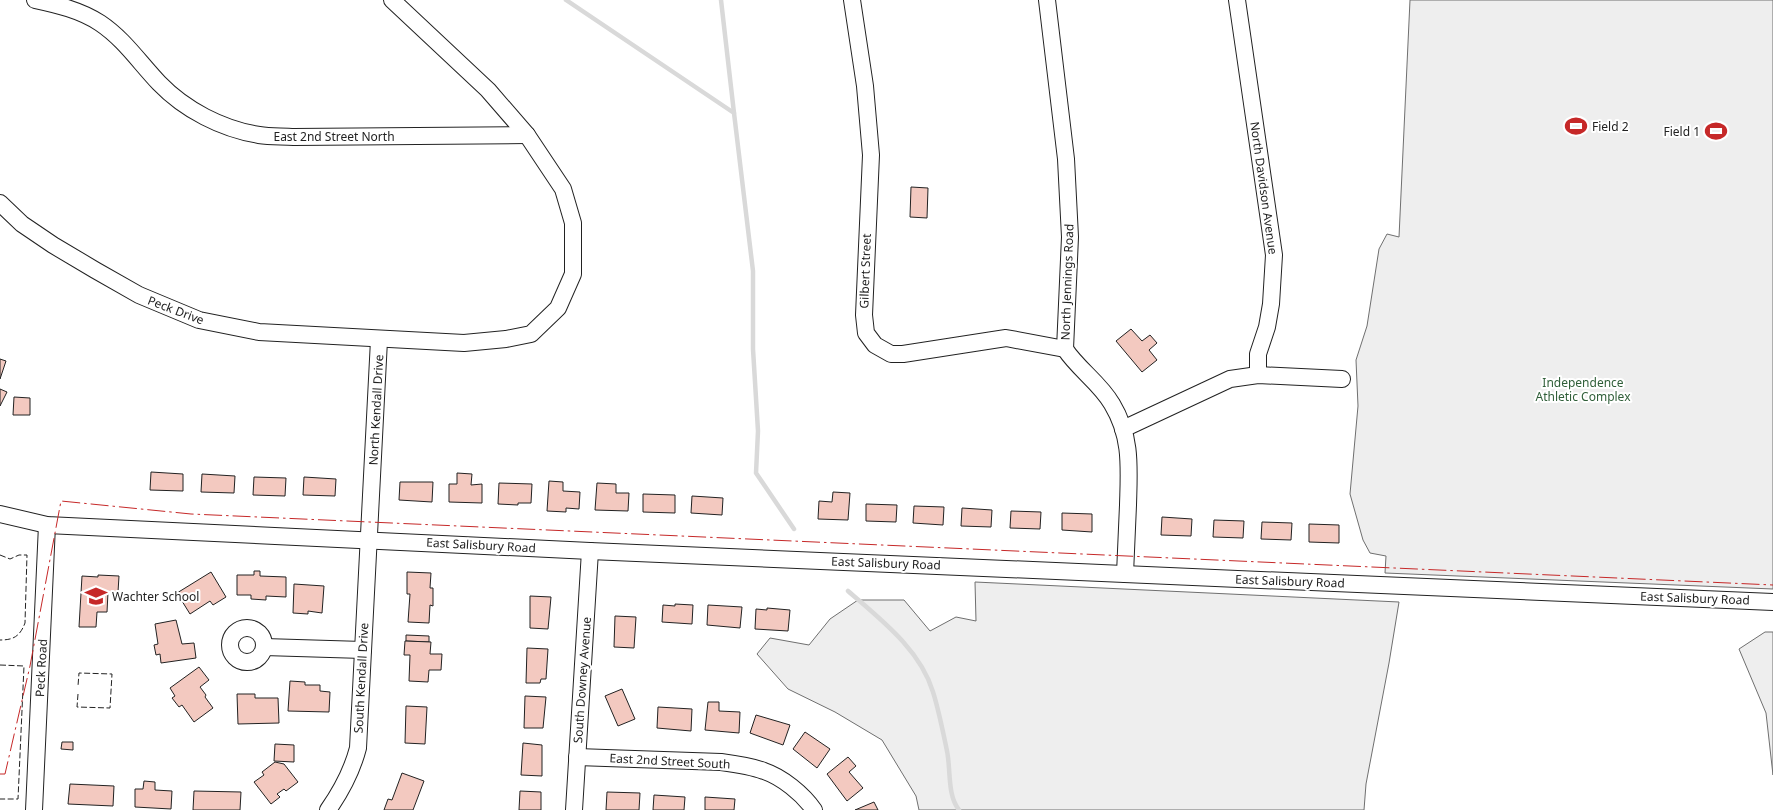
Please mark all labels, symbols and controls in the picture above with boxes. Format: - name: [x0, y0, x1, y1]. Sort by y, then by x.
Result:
- sports icon: Field 2: [1563, 113, 1589, 139]
- place label: Field 2: [1592, 118, 1629, 135]
- sports icon: Field 1: [1703, 118, 1729, 144]
- street label: North Davidson Avenue: [1246, 120, 1282, 256]
- place label: Field 1: [1663, 123, 1700, 140]
- street label: East 2nd Street North: [273, 128, 395, 145]
- street label: North Jennings Road: [1056, 223, 1078, 341]
- street label: Gilbert Street: [855, 233, 875, 309]
- street label: Peck Drive: [145, 291, 207, 329]
- street label: North Kendall Drive: [365, 354, 387, 466]
- park label: Independence Athletic Complex: [1535, 374, 1631, 405]
- street label: East Salisbury Road: [426, 534, 536, 556]
- street label: East Salisbury Road: [831, 553, 941, 573]
- street label: East Salisbury Road: [1235, 571, 1345, 591]
- school or university icon: Wachter School: [83, 583, 109, 609]
- place label: Wachter School: [112, 588, 199, 605]
- street label: East Salisbury Road: [1640, 588, 1750, 608]
- street label: South Downey Avenue: [569, 616, 595, 744]
- street label: South Kendall Drive: [350, 622, 372, 734]
- street label: Peck Road: [31, 639, 51, 697]
- street label: East 2nd Street South: [609, 749, 731, 773]

